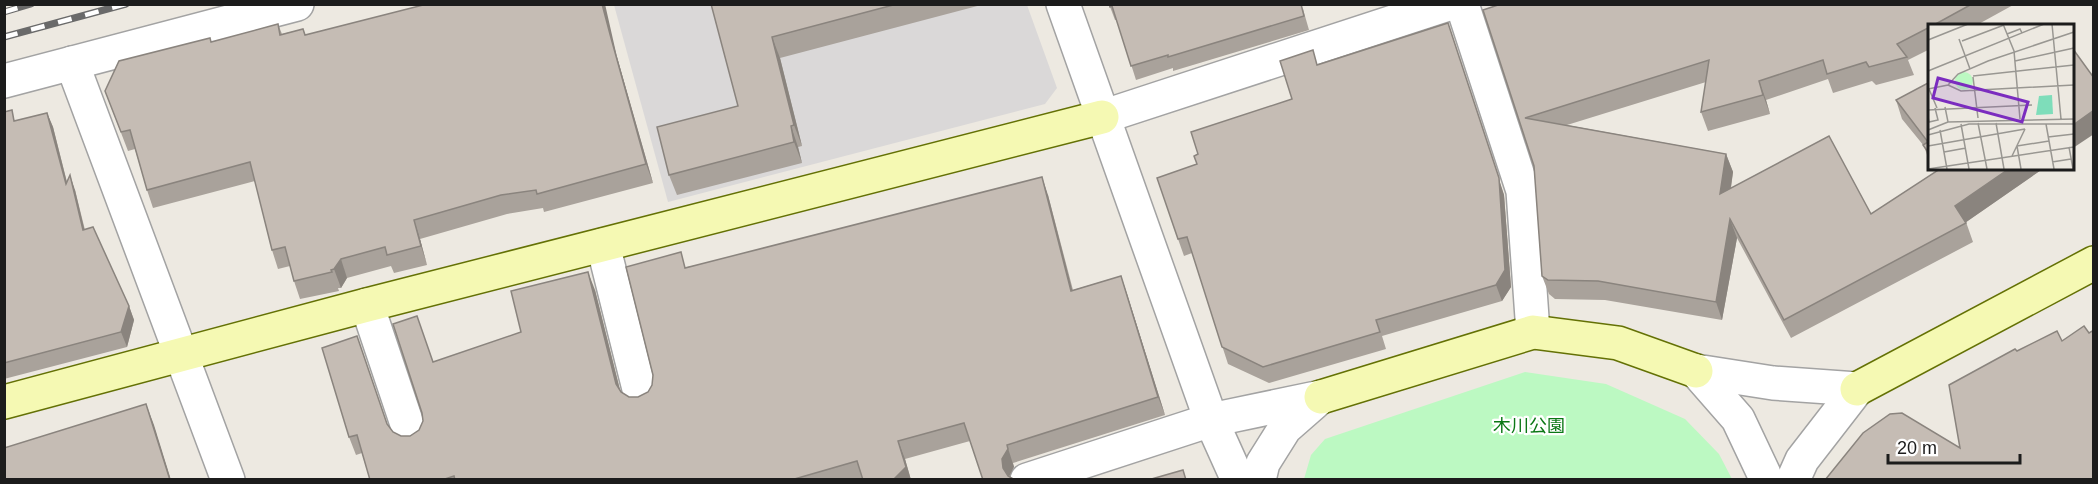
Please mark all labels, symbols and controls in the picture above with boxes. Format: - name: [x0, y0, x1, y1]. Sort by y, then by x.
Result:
- inset map: [1928, 24, 2074, 170]
- park label: 木川公園: [1493, 416, 1565, 436]
- scale bar: [1888, 427, 2020, 465]
- text: 20 m: [1897, 438, 1937, 458]

